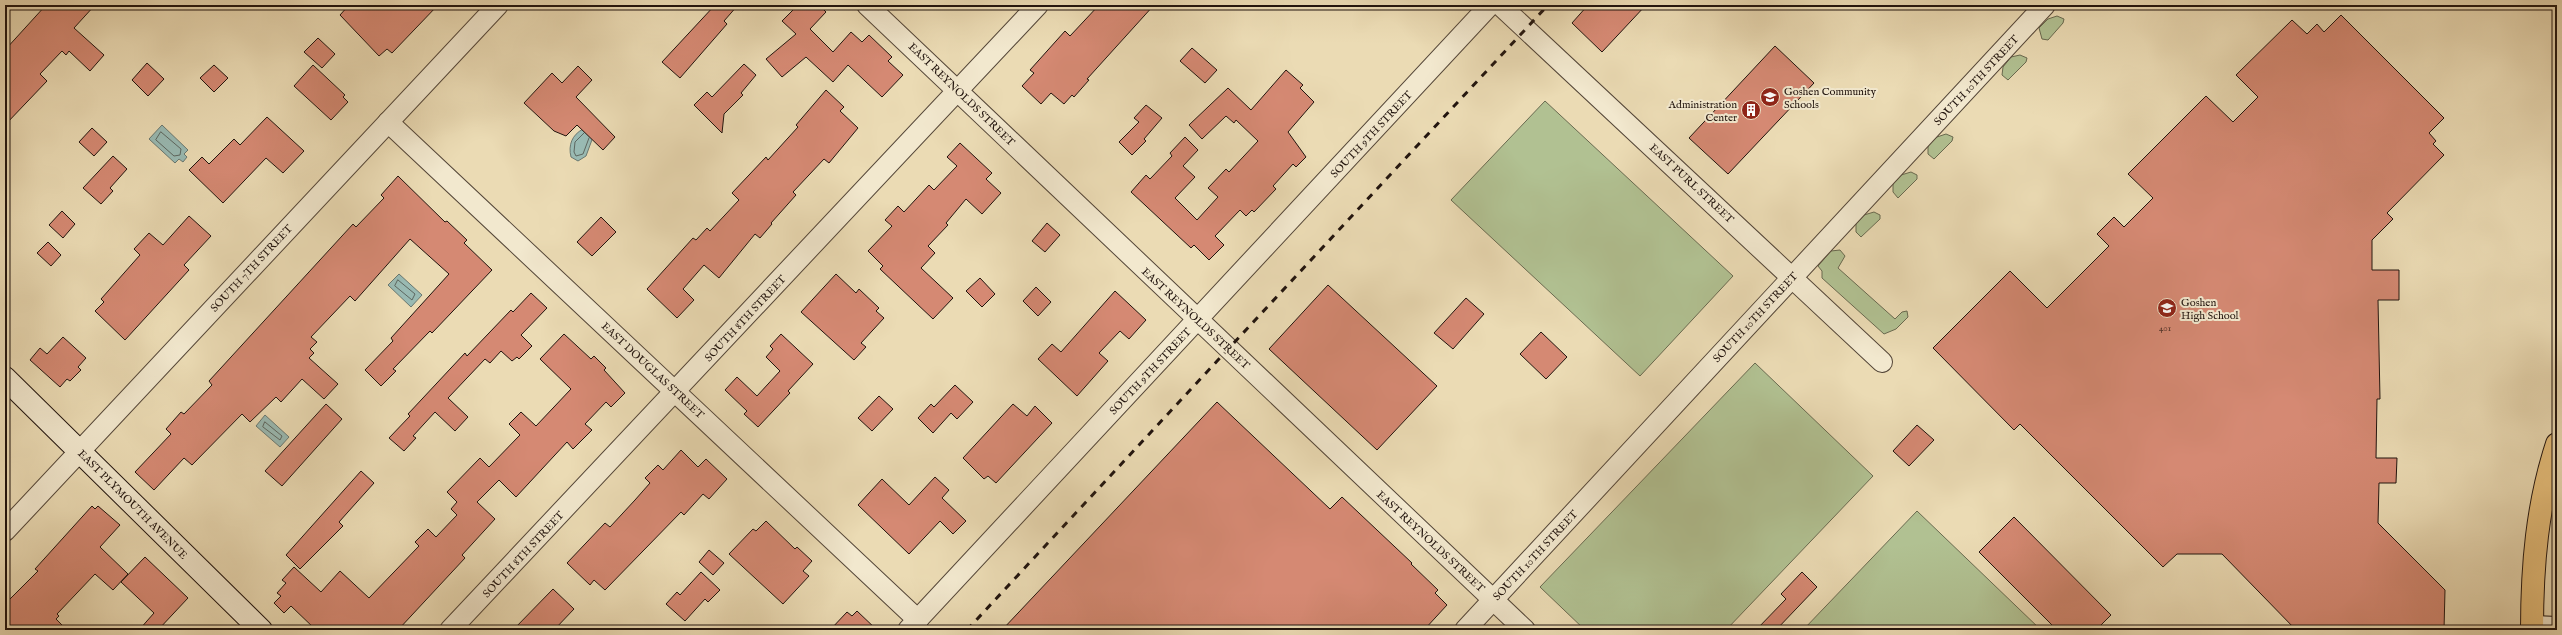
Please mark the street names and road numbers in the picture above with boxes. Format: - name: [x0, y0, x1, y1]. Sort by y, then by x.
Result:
- street label: SOUTH 10TH STREET: [1931, 33, 2022, 129]
- street label: EAST REYNOLDS STREET: [905, 40, 1018, 149]
- street label: SOUTH 9TH STREET: [1328, 88, 1416, 181]
- street label: EAST PURL STREET: [1646, 141, 1737, 227]
- street label: SOUTH 7TH STREET: [208, 222, 296, 315]
- street label: EAST REYNOLDS STREET: [1138, 265, 1252, 373]
- street label: SOUTH 10TH STREET: [1710, 270, 1801, 366]
- street label: SOUTH 8TH STREET: [702, 272, 789, 365]
- street label: EAST DOUGLAS STREET: [598, 319, 707, 422]
- street label: SOUTH 9TH STREET: [1107, 325, 1195, 418]
- street label: EAST PLYMOUTH AVENUE: [75, 447, 190, 563]
- street label: EAST REYNOLDS STREET: [1373, 488, 1487, 596]
- street label: SOUTH 8TH STREET: [480, 508, 567, 601]
- street label: SOUTH 10TH STREET: [1490, 508, 1581, 604]

